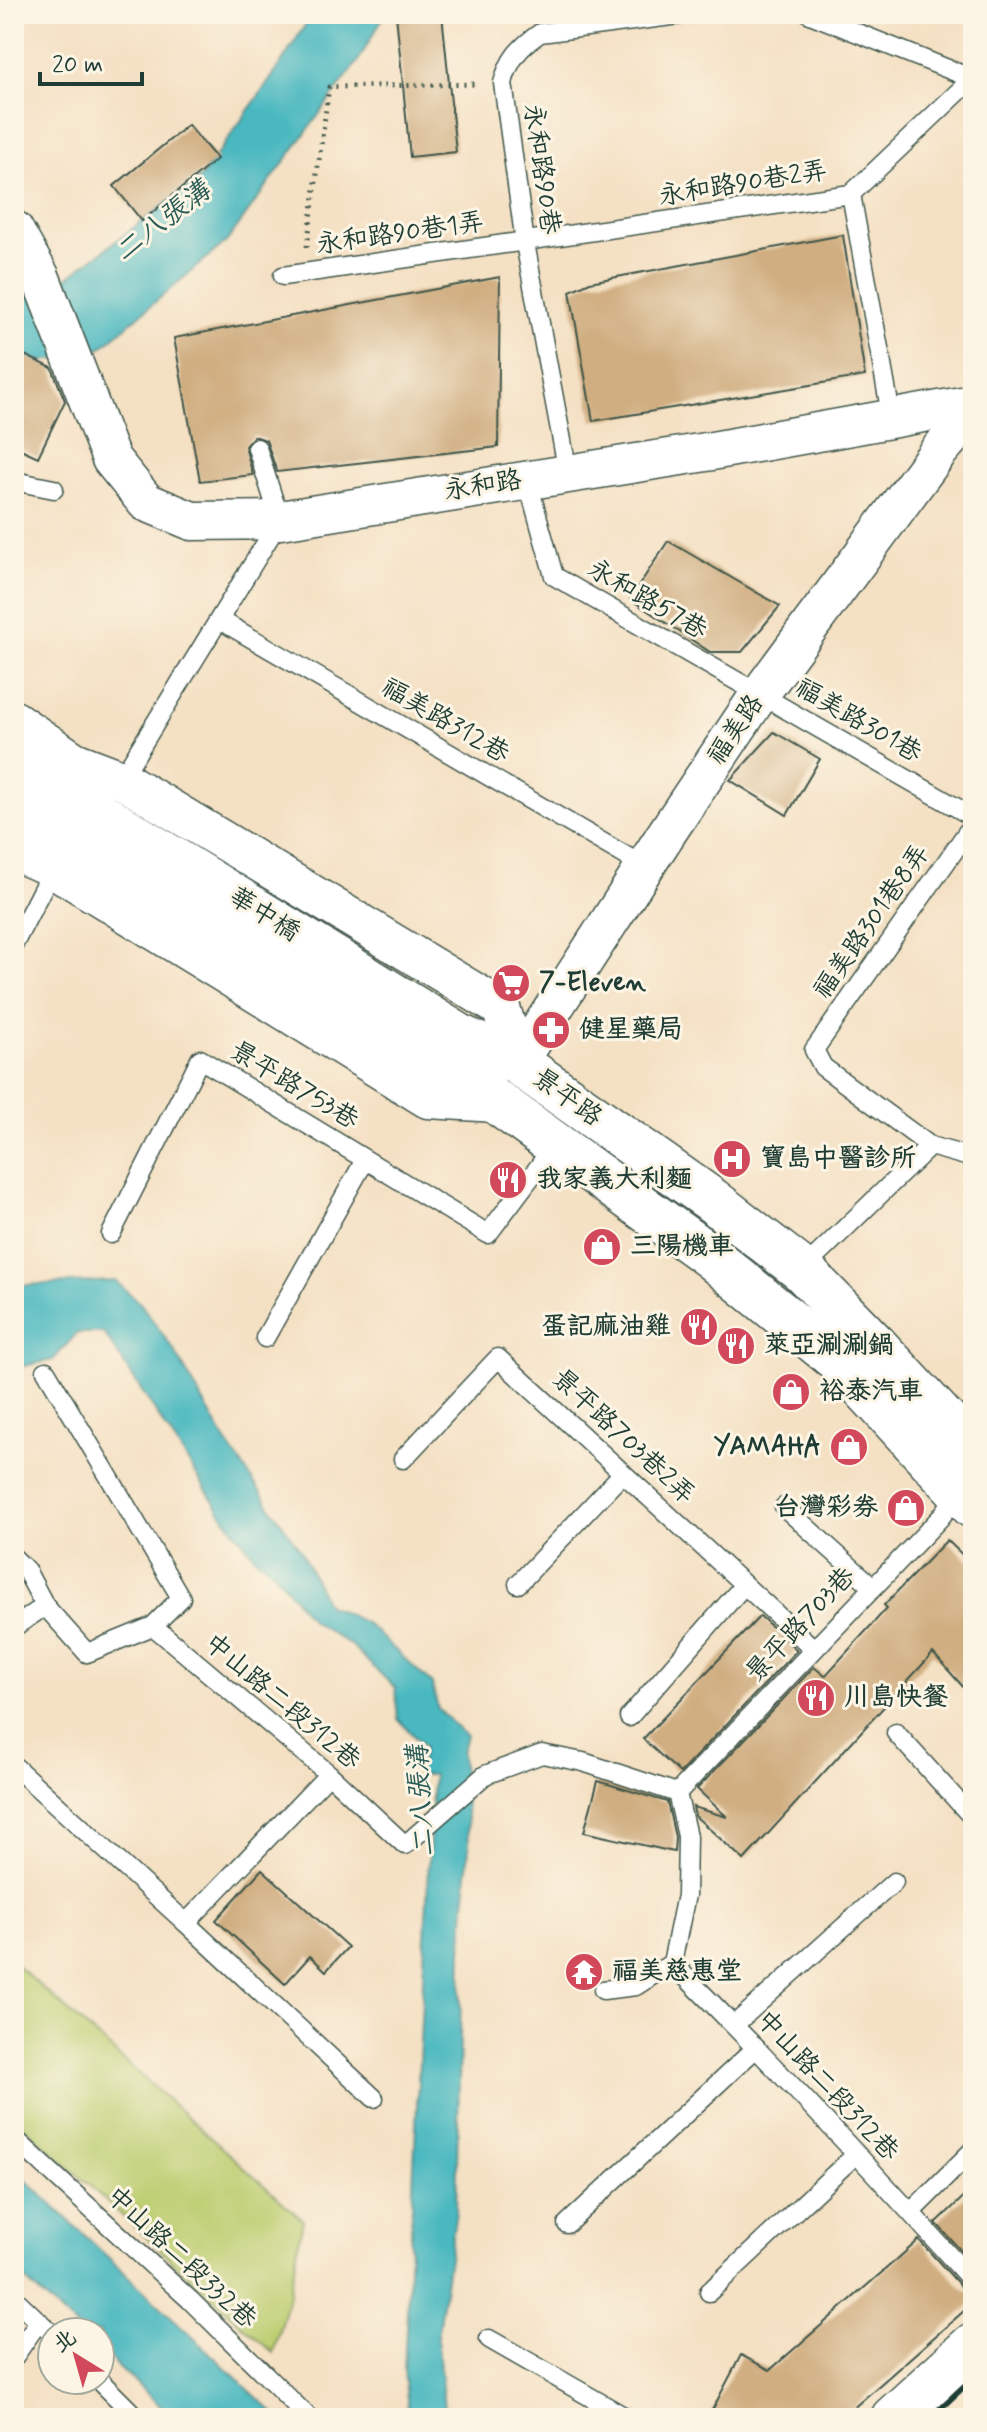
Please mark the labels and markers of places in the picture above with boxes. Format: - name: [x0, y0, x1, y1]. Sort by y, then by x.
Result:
- supermarket icon: 7-Eleven: [490, 962, 532, 1004]
- place label: 7-Eleven: [539, 966, 646, 1000]
- pharmacy icon: 健星藥局: [530, 1009, 572, 1051]
- place label: 健星藥局: [579, 1013, 683, 1047]
- hospital icon: 寶島中醫診所: [711, 1138, 753, 1180]
- place label: 寶島中醫診所: [760, 1142, 916, 1176]
- restaurant icon: 我家義大利麵: [487, 1159, 529, 1201]
- place label: 我家義大利麵: [536, 1163, 692, 1197]
- shop icon: 三陽機車: [581, 1226, 623, 1268]
- place label: 三陽機車: [630, 1230, 734, 1264]
- restaurant icon: 蛋記麻油雞: [678, 1306, 720, 1348]
- place label: 蛋記麻油雞: [541, 1310, 671, 1344]
- restaurant icon: 萊亞涮涮鍋: [715, 1325, 757, 1367]
- place label: 萊亞涮涮鍋: [764, 1329, 894, 1363]
- shop icon: 裕泰汽車: [770, 1371, 812, 1413]
- place label: 裕泰汽車: [819, 1375, 923, 1409]
- shop icon: YAMAHA: [828, 1426, 870, 1468]
- place label: YAMAHA: [714, 1430, 821, 1464]
- shop icon: 台灣彩券: [885, 1487, 927, 1529]
- place label: 台灣彩券: [774, 1491, 878, 1525]
- restaurant icon: 川島快餐: [795, 1677, 837, 1719]
- place label: 川島快餐: [844, 1681, 948, 1715]
- temple icon: 福美慈惠堂: [563, 1951, 605, 1993]
- place label: 福美慈惠堂: [612, 1955, 742, 1989]

